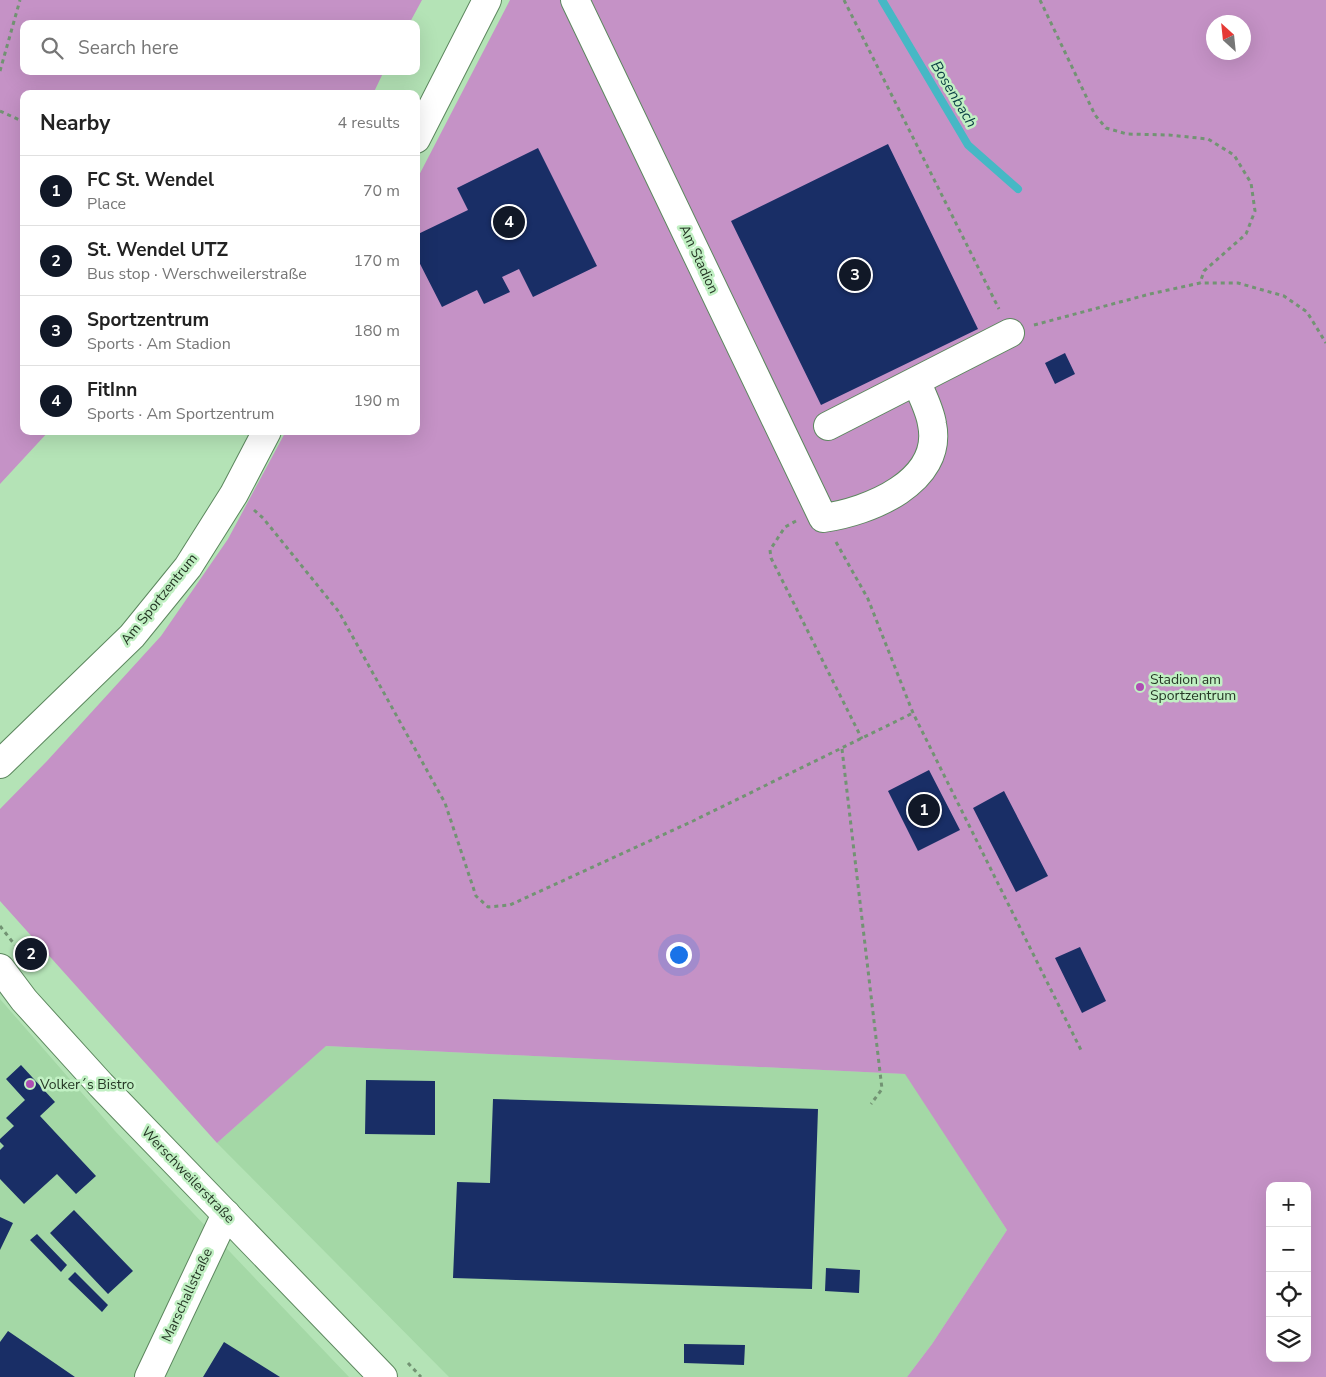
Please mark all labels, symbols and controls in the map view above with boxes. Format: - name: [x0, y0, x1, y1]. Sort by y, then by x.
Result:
- north arrow: [1206, 15, 1251, 60]
- search box: [20, 20, 420, 75]
- icon: search: [38, 34, 66, 62]
- text: Search here: [78, 35, 179, 61]
- water label: Bosenbach: [926, 57, 982, 131]
- text: Nearby: [40, 109, 110, 137]
- text: 4 results: [338, 112, 400, 134]
- text: FC St. Wendel: [87, 167, 214, 193]
- text: 1: [51, 180, 61, 202]
- text: 70 m: [363, 180, 400, 202]
- text: Place: [87, 193, 126, 215]
- pin: 4: [493, 203, 525, 241]
- street label: Am Stadion: [675, 222, 723, 296]
- text: St. Wendel UTZ: [87, 237, 228, 263]
- text: 2: [51, 250, 61, 272]
- text: 170 m: [353, 250, 400, 272]
- pin: 3: [839, 256, 871, 294]
- text: Bus stop · Werschweilerstraße: [87, 263, 307, 285]
- text: Sportzentrum: [87, 307, 209, 333]
- text: 3: [51, 320, 61, 342]
- text: 180 m: [353, 320, 400, 342]
- text: Sports · Am Stadion: [87, 333, 231, 355]
- text: FitInn: [87, 377, 137, 403]
- text: 4: [51, 390, 61, 412]
- text: 190 m: [353, 390, 400, 412]
- text: Sports · Am Sportzentrum: [87, 403, 275, 425]
- street label: Am Sportzentrum: [116, 549, 202, 649]
- place label: Stadion am Sportzentrum: [1150, 670, 1236, 705]
- marker: Stadion am Sportzentrum: [1134, 681, 1146, 693]
- pin: 1: [908, 791, 940, 829]
- pin: 2: [15, 935, 47, 973]
- your location: [666, 942, 692, 968]
- place label: Volker´s Bistro: [39, 1075, 135, 1094]
- marker: Volker´s Bistro: [24, 1078, 36, 1090]
- street label: Werschweilerstraße: [137, 1123, 239, 1227]
- map controls: [1266, 1182, 1311, 1362]
- button: +: [1266, 1182, 1311, 1227]
- button: −: [1266, 1227, 1311, 1272]
- street label: Marschallstraße: [157, 1245, 217, 1345]
- button: locate: [1266, 1272, 1311, 1317]
- button: layers: [1266, 1317, 1311, 1362]

